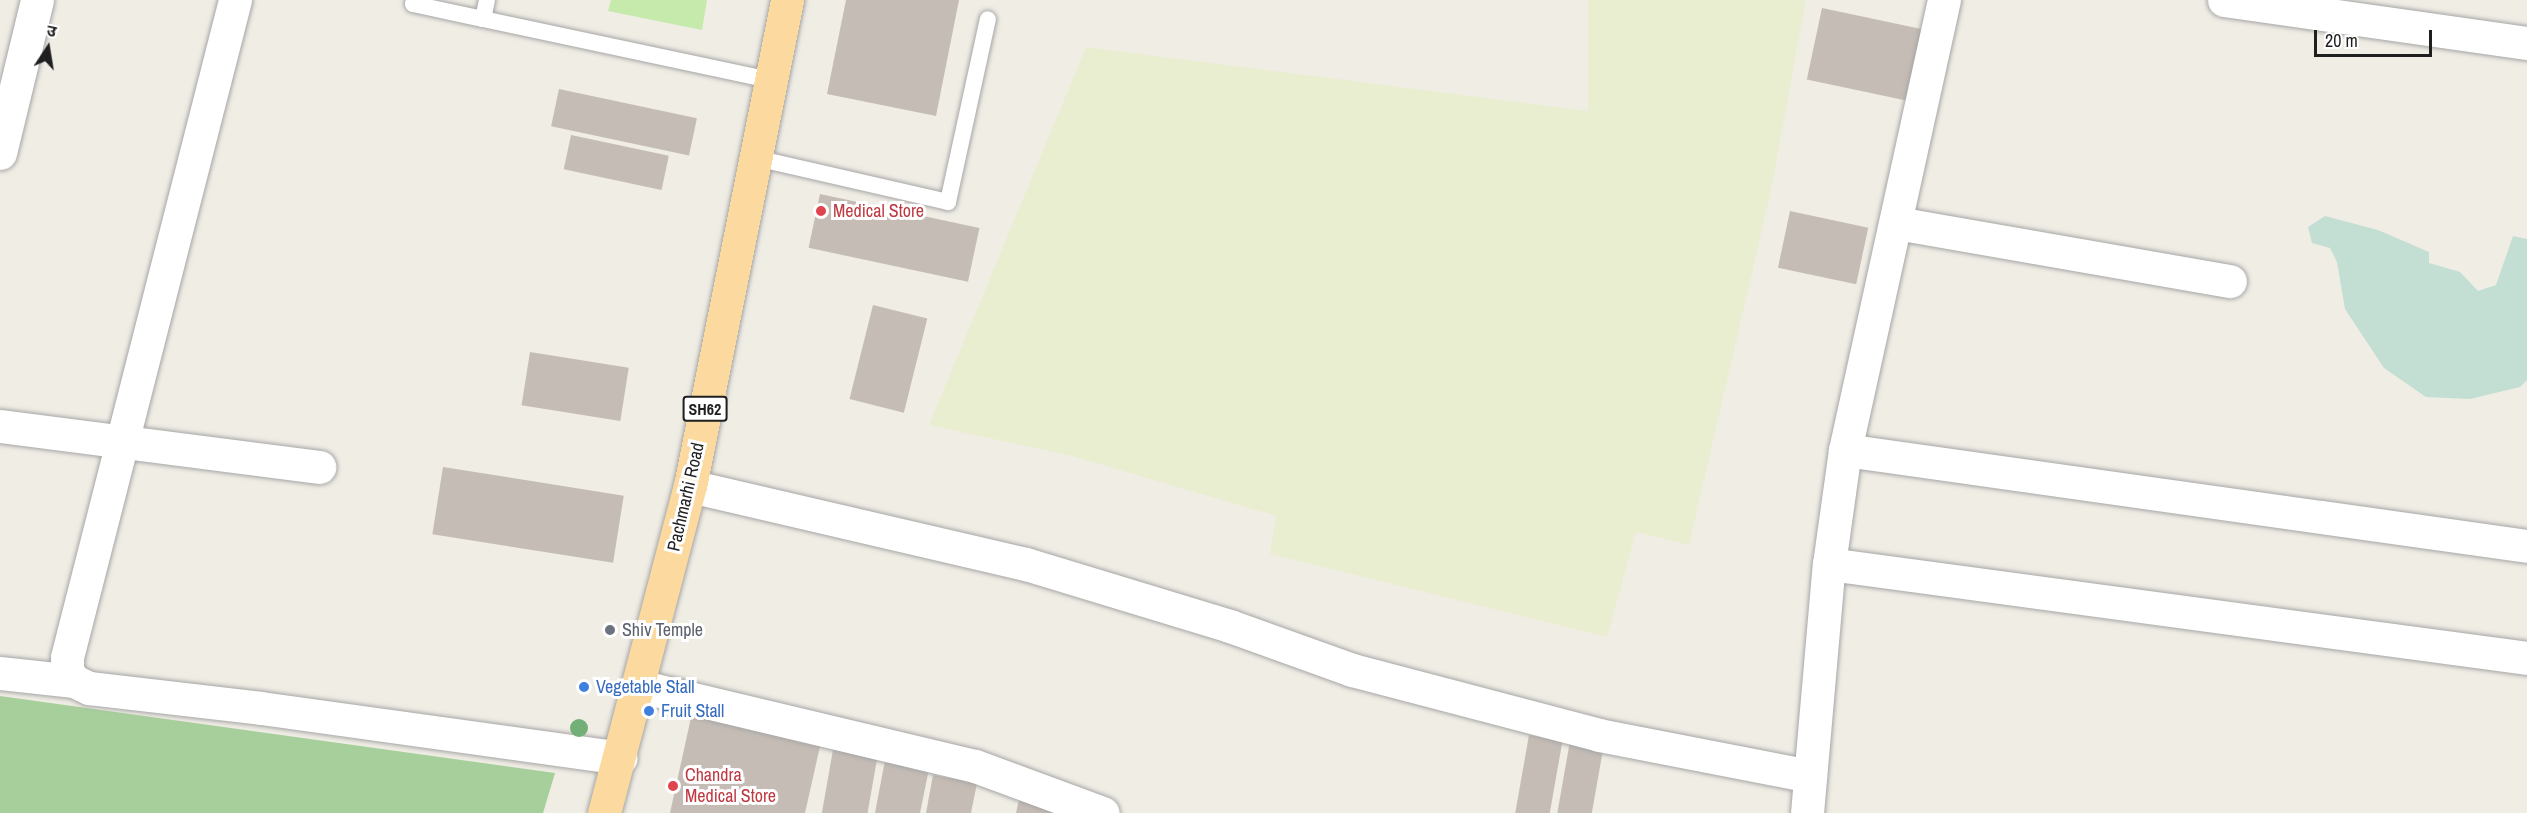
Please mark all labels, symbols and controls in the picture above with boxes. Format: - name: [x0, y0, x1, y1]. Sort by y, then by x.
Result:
- north arrow: [18, 18, 78, 78]
- scale bar: [2317, 18, 2436, 56]
- text: उ: [45, 19, 59, 42]
- text: 20 m: [2325, 28, 2358, 53]
- place label: Medical Store: [833, 200, 924, 222]
- marker: Medical Store: [814, 204, 828, 218]
- road number: SH62: [682, 396, 728, 422]
- street label: Pachmarhi Road: [663, 441, 709, 553]
- place label: Shiv Temple: [622, 619, 703, 641]
- marker: Shiv Temple: [603, 623, 617, 637]
- place label: Vegetable Stall: [596, 676, 694, 698]
- marker: Vegetable Stall: [577, 680, 591, 694]
- place label: Fruit Stall: [661, 700, 724, 722]
- marker: Fruit Stall: [642, 704, 656, 718]
- place label: Chandra Medical Store: [685, 765, 776, 808]
- marker: Chandra Medical Store: [666, 779, 680, 793]

